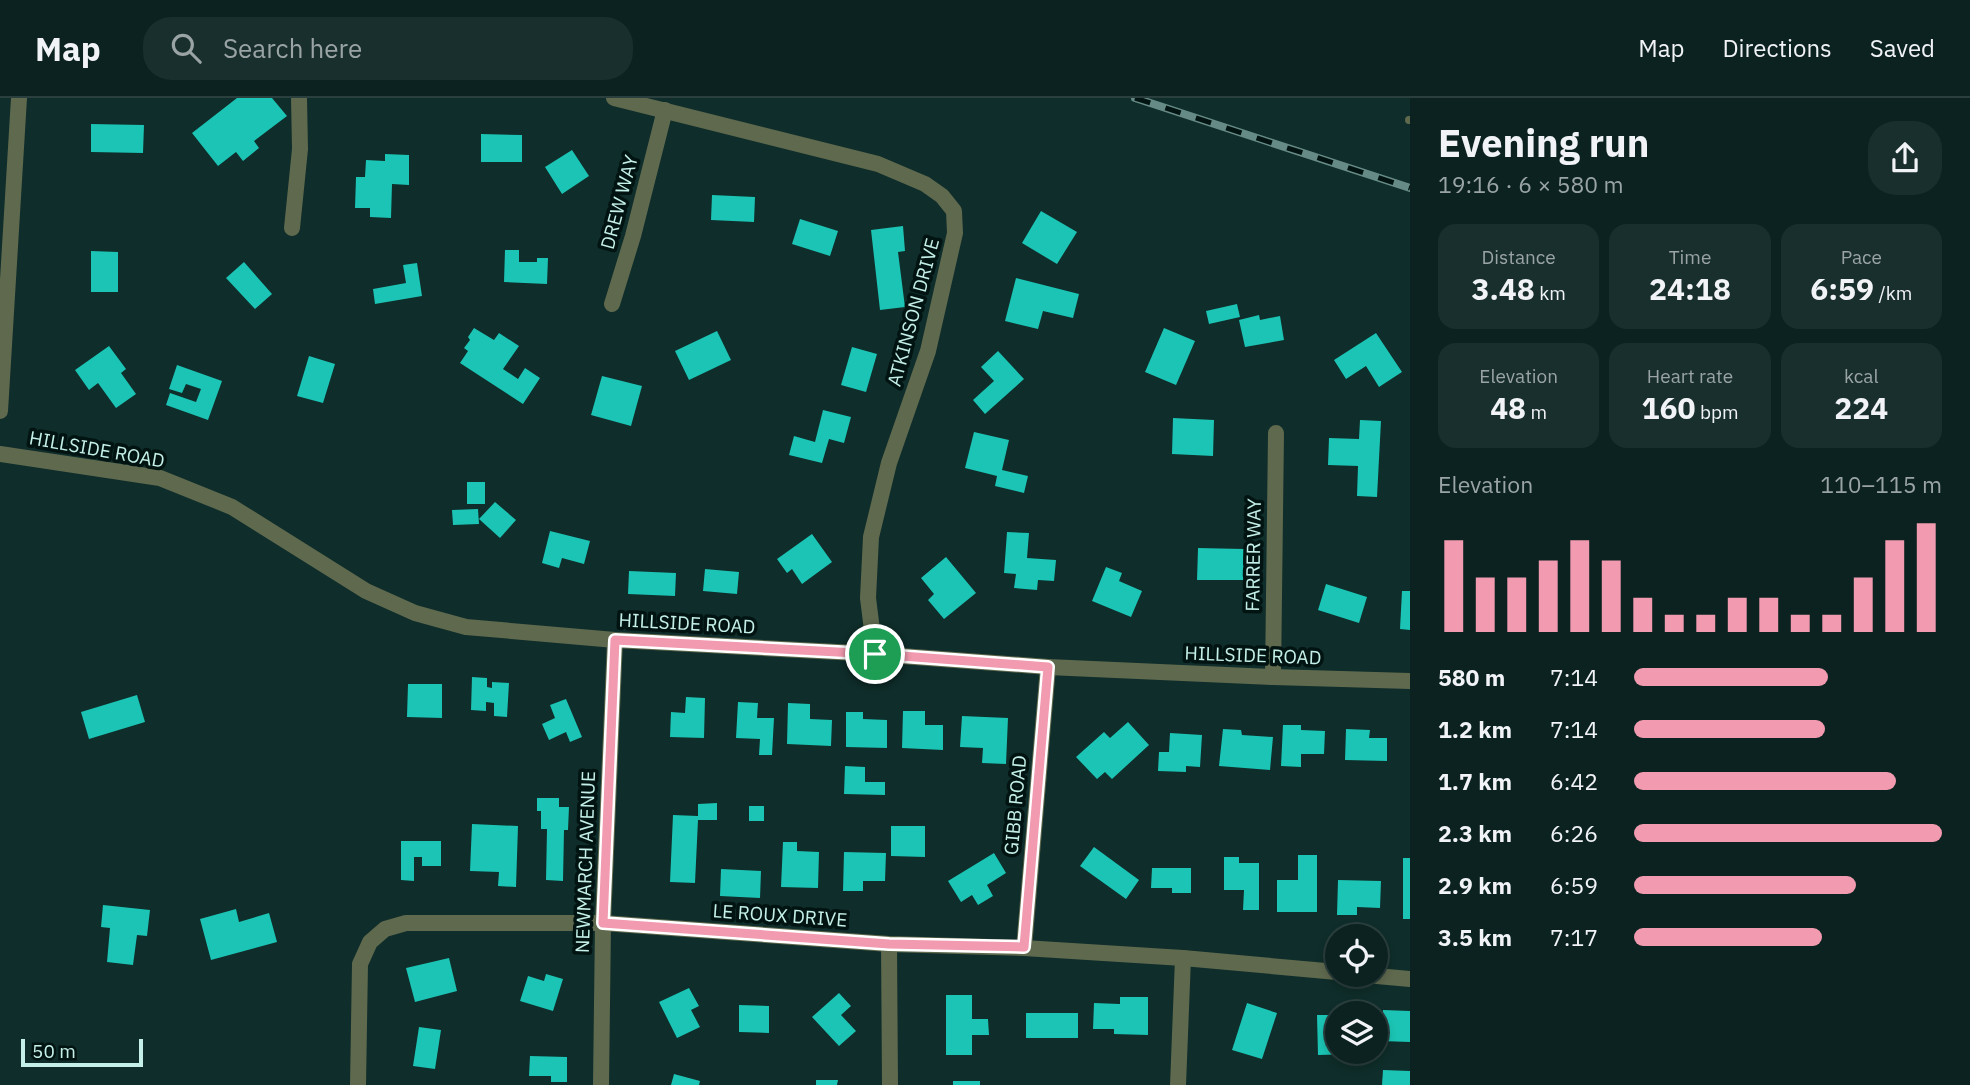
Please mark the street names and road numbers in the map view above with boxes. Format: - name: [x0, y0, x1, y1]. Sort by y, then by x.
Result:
- street label: DREW WAY: [595, 152, 643, 252]
- street label: ATKINSON DRIVE: [882, 235, 944, 389]
- street label: HILLSIDE ROAD: [27, 425, 167, 473]
- street label: FARRER WAY: [1240, 497, 1266, 612]
- street label: HILLSIDE ROAD: [618, 607, 756, 639]
- street label: HILLSIDE ROAD: [1184, 641, 1322, 669]
- street label: GIBB ROAD: [999, 754, 1031, 856]
- street label: NEWMARCH AVENUE: [570, 771, 600, 953]
- street label: LE ROUX DRIVE: [712, 898, 848, 932]

